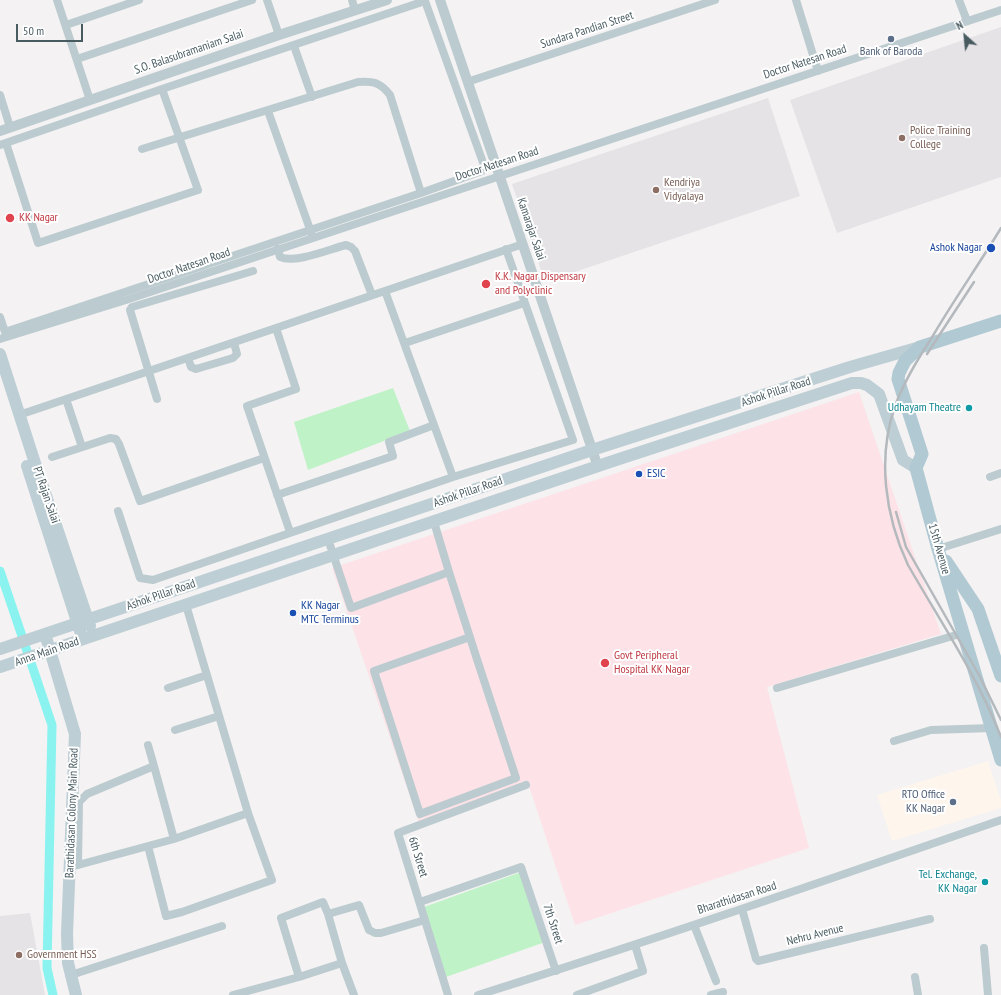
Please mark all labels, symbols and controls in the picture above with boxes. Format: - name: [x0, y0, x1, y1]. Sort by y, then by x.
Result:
- street label: Sundara Pandian Street: [539, 8, 635, 52]
- scale bar: [18, 16, 85, 42]
- north arrow: [945, 16, 985, 56]
- text: N: [954, 18, 965, 33]
- text: 50 m: [23, 23, 44, 38]
- street label: S.O. Balasubramaniam Salai: [132, 27, 246, 77]
- marker: Bank of Baroda: [886, 34, 896, 44]
- street label: Doctor Natesan Road: [762, 42, 848, 82]
- place label: Bank of Baroda: [860, 45, 922, 59]
- place label: Police Training College: [910, 124, 971, 152]
- marker: Police Training College: [897, 133, 907, 143]
- street label: Doctor Natesan Road: [454, 144, 540, 184]
- place label: Kendriya Vidyalaya: [664, 176, 704, 204]
- marker: Kendriya Vidyalaya: [651, 185, 661, 195]
- street label: Kamarajar Salai: [514, 196, 548, 262]
- place label: KK Nagar: [19, 211, 58, 225]
- marker: KK Nagar: [4, 212, 16, 224]
- place label: Ashok Nagar: [930, 241, 982, 255]
- marker: Ashok Nagar: [985, 242, 997, 254]
- street label: Doctor Natesan Road: [146, 245, 232, 287]
- place label: K.K. Nagar Dispensary and Polyclinic: [495, 270, 586, 298]
- marker: K.K. Nagar Dispensary and Polyclinic: [480, 278, 492, 290]
- street label: Ashok Pillar Road: [739, 374, 813, 410]
- place label: Udhayam Theatre: [888, 401, 961, 415]
- marker: Udhayam Theatre: [964, 403, 974, 413]
- street label: PT Rajan Salai: [30, 465, 62, 525]
- place label: ESIC: [647, 467, 666, 481]
- marker: ESIC: [634, 469, 644, 479]
- street label: Ashok Pillar Road: [432, 473, 504, 511]
- street label: 15th Avenue: [925, 522, 953, 576]
- street label: Ashok Pillar Road: [125, 576, 197, 614]
- place label: KK Nagar MTC Terminus: [301, 599, 359, 627]
- marker: KK Nagar MTC Terminus: [288, 608, 298, 618]
- street label: Anna Main Road: [13, 634, 81, 670]
- place label: Govt Peripheral Hospital KK Nagar: [614, 649, 690, 677]
- marker: Govt Peripheral Hospital KK Nagar: [599, 657, 611, 669]
- street label: Barathidasan Colony Main Road: [63, 748, 81, 878]
- place label: RTO Office KK Nagar: [902, 788, 945, 816]
- marker: RTO Office KK Nagar: [948, 797, 958, 807]
- street label: 6th Street: [405, 835, 431, 879]
- place label: Tel. Exchange, KK Nagar: [919, 868, 977, 896]
- marker: Tel. Exchange, KK Nagar: [980, 877, 990, 887]
- street label: Bharathidasan Road: [696, 878, 778, 918]
- street label: 7th Street: [540, 902, 566, 946]
- street label: Nehru Avenue: [785, 921, 845, 949]
- place label: Government HSS: [27, 948, 97, 962]
- marker: Government HSS: [14, 950, 24, 960]

